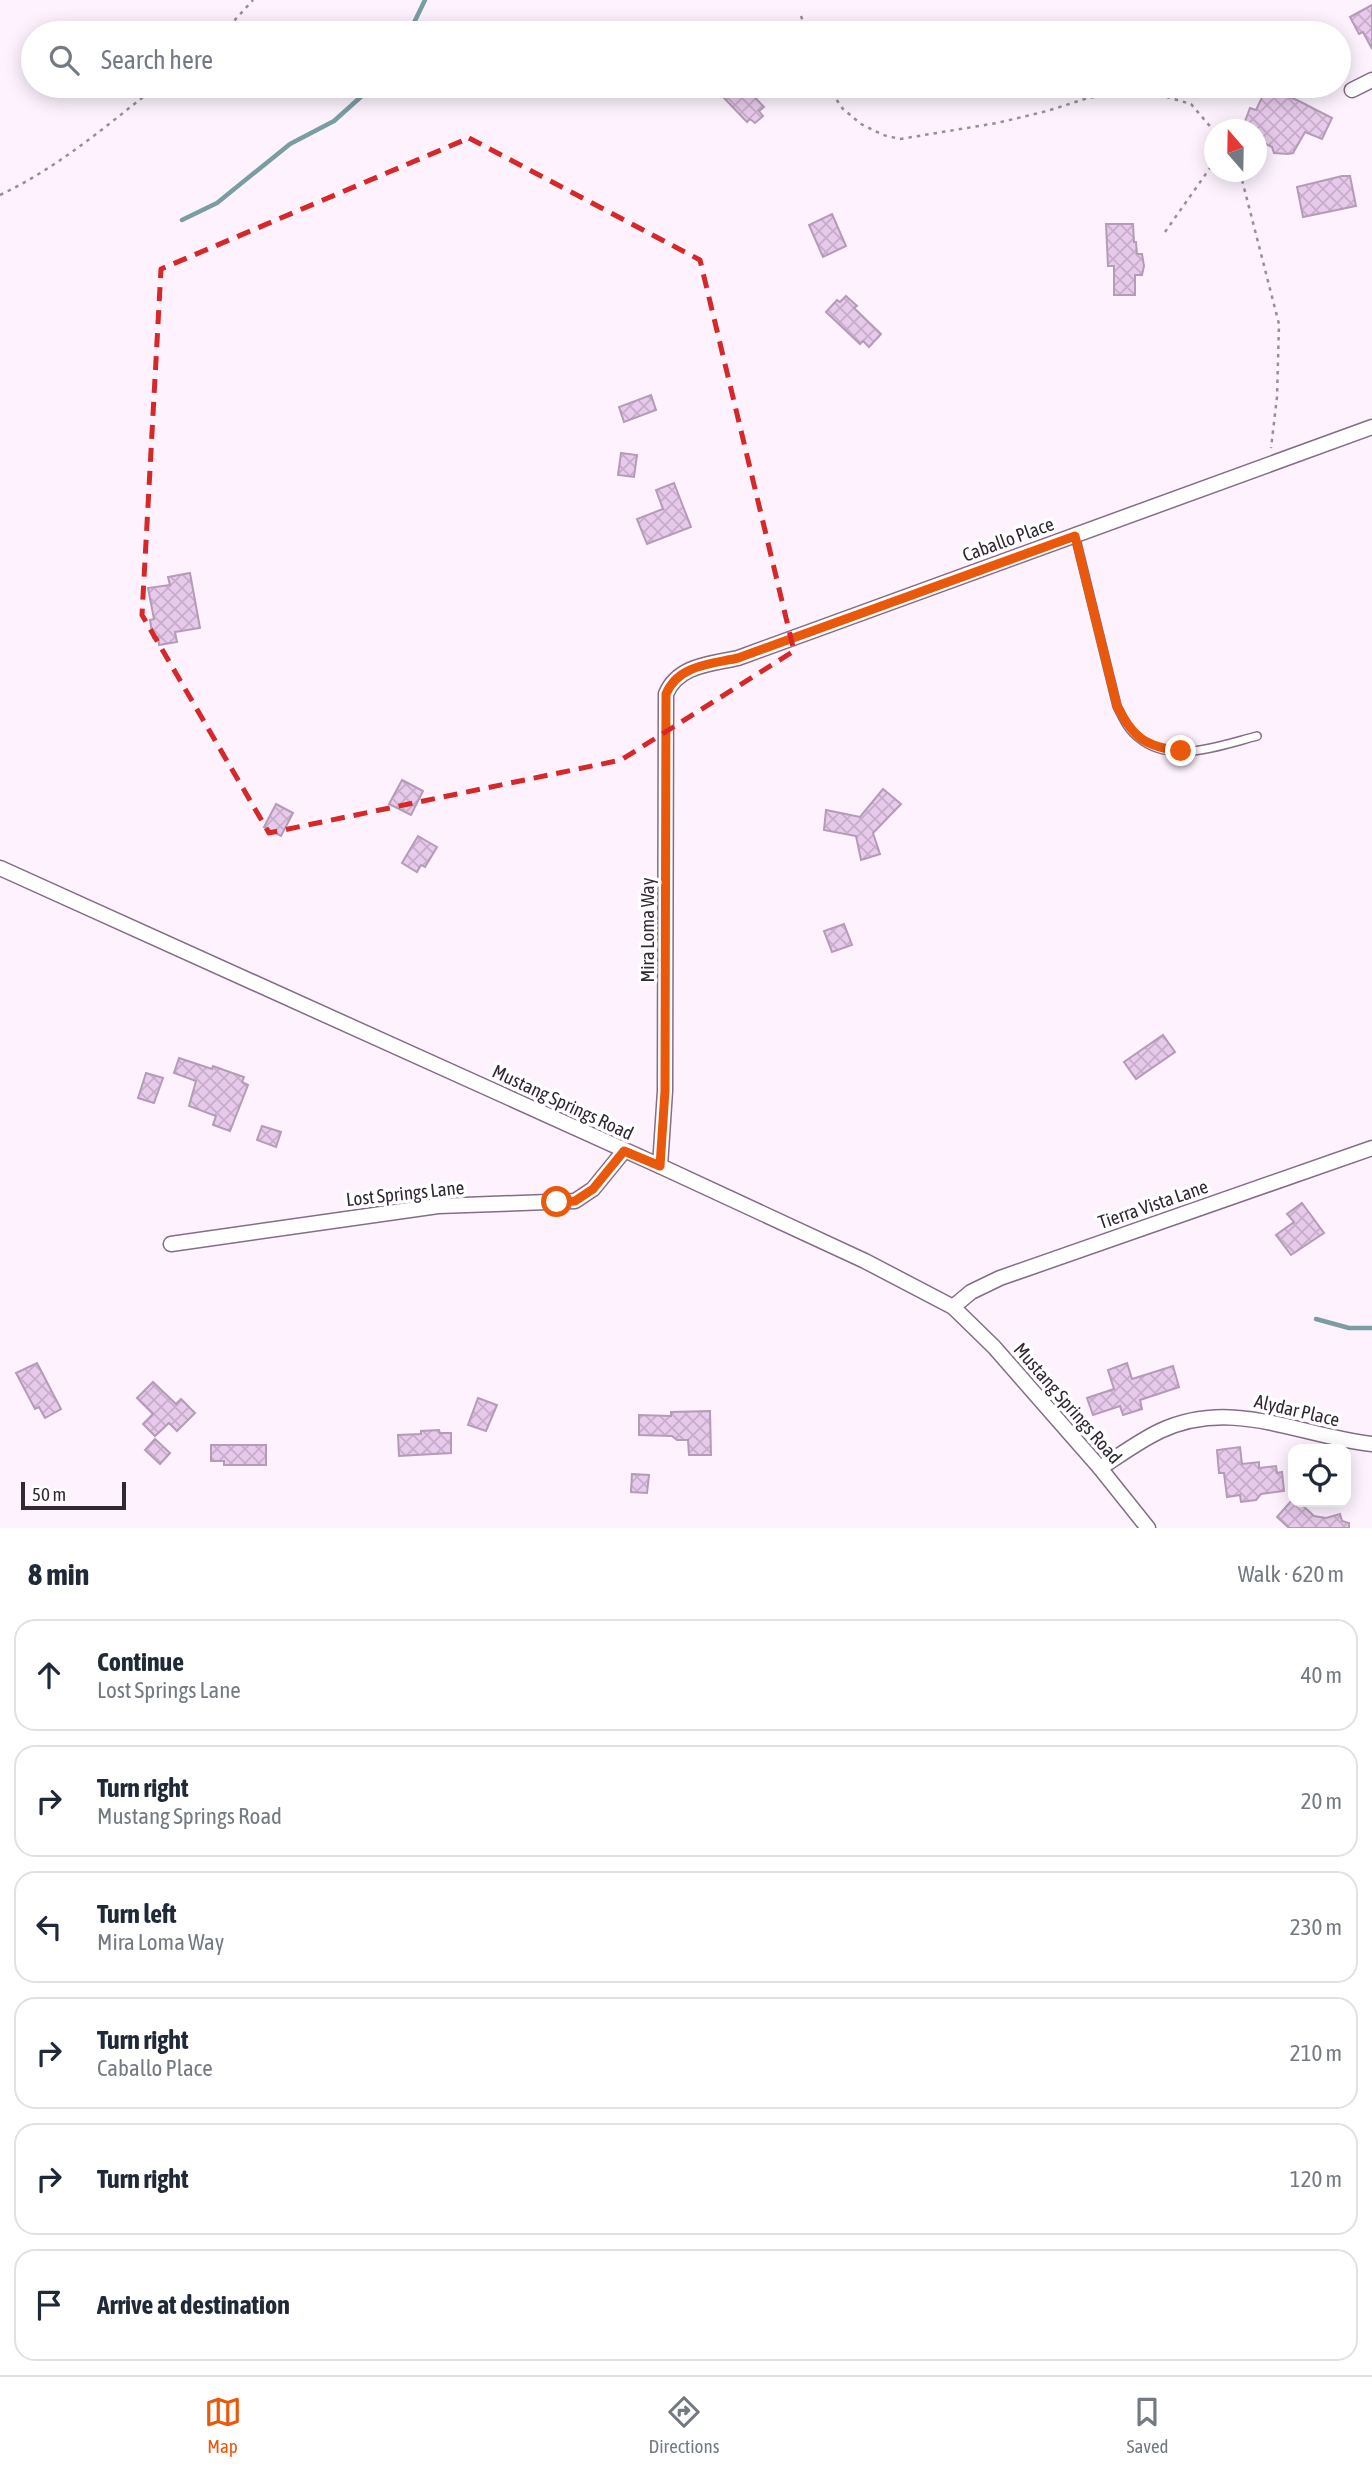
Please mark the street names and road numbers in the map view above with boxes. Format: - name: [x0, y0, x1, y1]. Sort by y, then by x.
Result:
- street label: Caballo Place: [959, 512, 1057, 566]
- street label: Mira Loma Way: [636, 877, 658, 983]
- street label: Mustang Springs Road: [489, 1060, 637, 1144]
- street label: Tierra Vista Lane: [1095, 1175, 1211, 1233]
- street label: Lost Springs Lane: [345, 1176, 465, 1210]
- street label: Mustang Springs Road: [1010, 1338, 1126, 1468]
- street label: Alydar Place: [1252, 1390, 1342, 1430]

